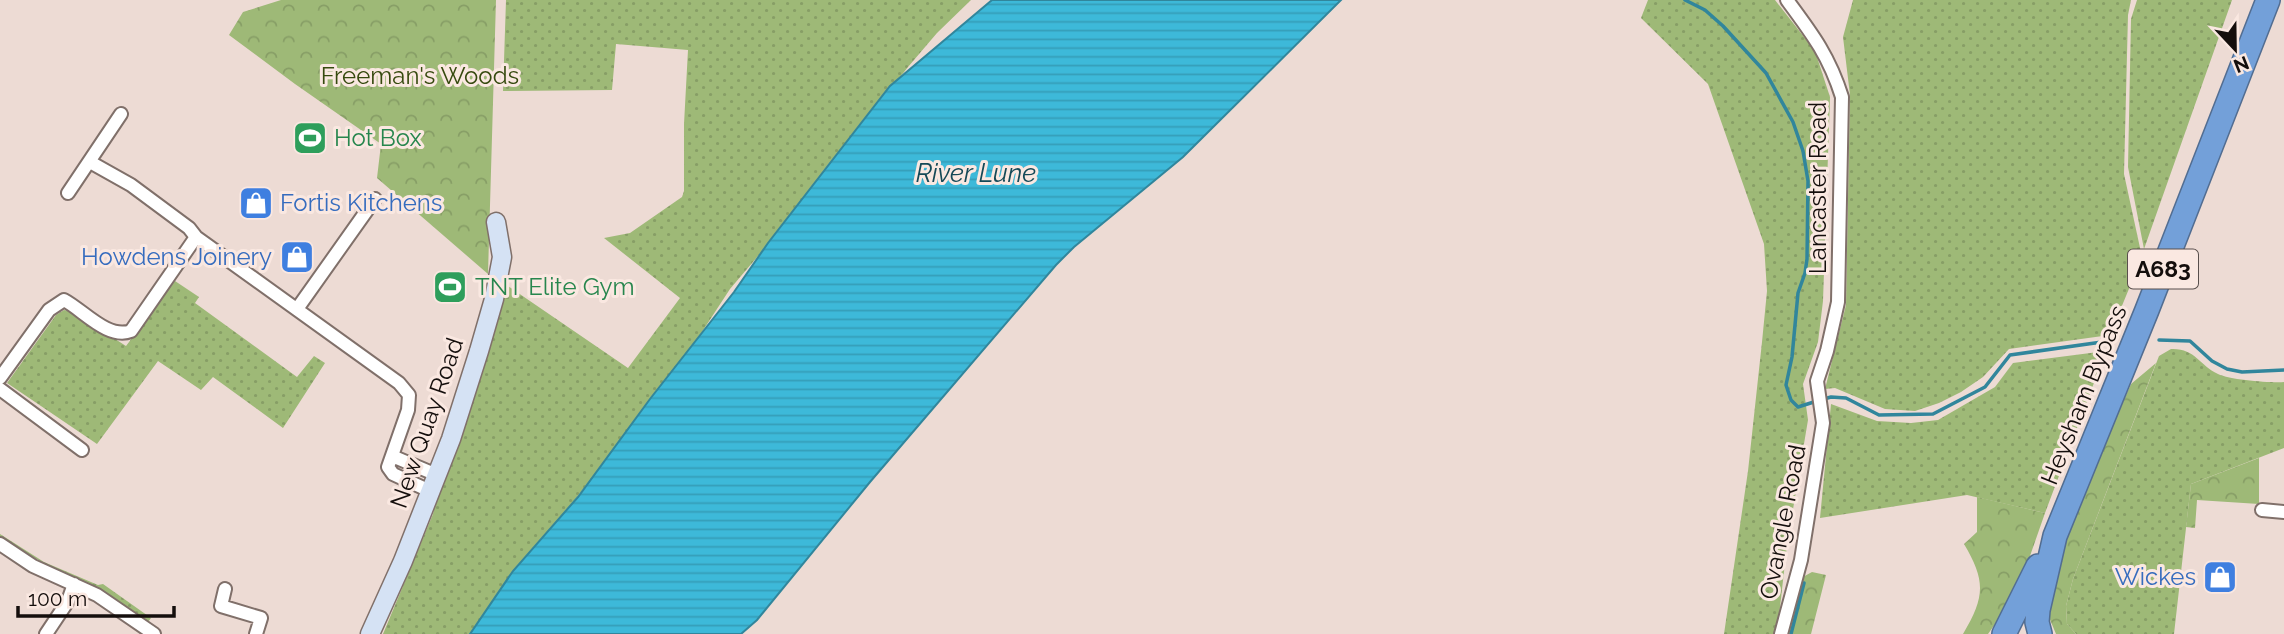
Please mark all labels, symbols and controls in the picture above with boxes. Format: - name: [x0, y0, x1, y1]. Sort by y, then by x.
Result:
- north arrow: [2200, 14, 2270, 84]
- text: N: [2231, 52, 2252, 78]
- park label: Freeman's Woods: [321, 61, 519, 90]
- street label: Lancaster Road: [1803, 102, 1832, 274]
- sports icon: Hot Box: [291, 119, 329, 157]
- place label: Hot Box: [334, 123, 422, 152]
- water label: River Lune: [916, 158, 1036, 188]
- shop icon: Fortis Kitchens: [237, 184, 275, 222]
- place label: Fortis Kitchens: [280, 188, 442, 217]
- shop icon: Howdens Joinery: [278, 238, 316, 276]
- place label: Howdens Joinery: [81, 242, 272, 271]
- road number: A683: [2128, 250, 2198, 288]
- sports icon: TNT Elite Gym: [431, 268, 469, 306]
- place label: TNT Elite Gym: [475, 272, 635, 301]
- street label: Heysham Bypass: [2034, 301, 2133, 489]
- street label: New Quay Road: [384, 334, 469, 512]
- street label: Ovangle Road: [1753, 442, 1812, 602]
- shop icon: Wickes: [2201, 558, 2239, 596]
- place label: Wickes: [2115, 562, 2196, 591]
- scale bar: [18, 574, 173, 618]
- text: 100 m: [28, 586, 87, 611]

